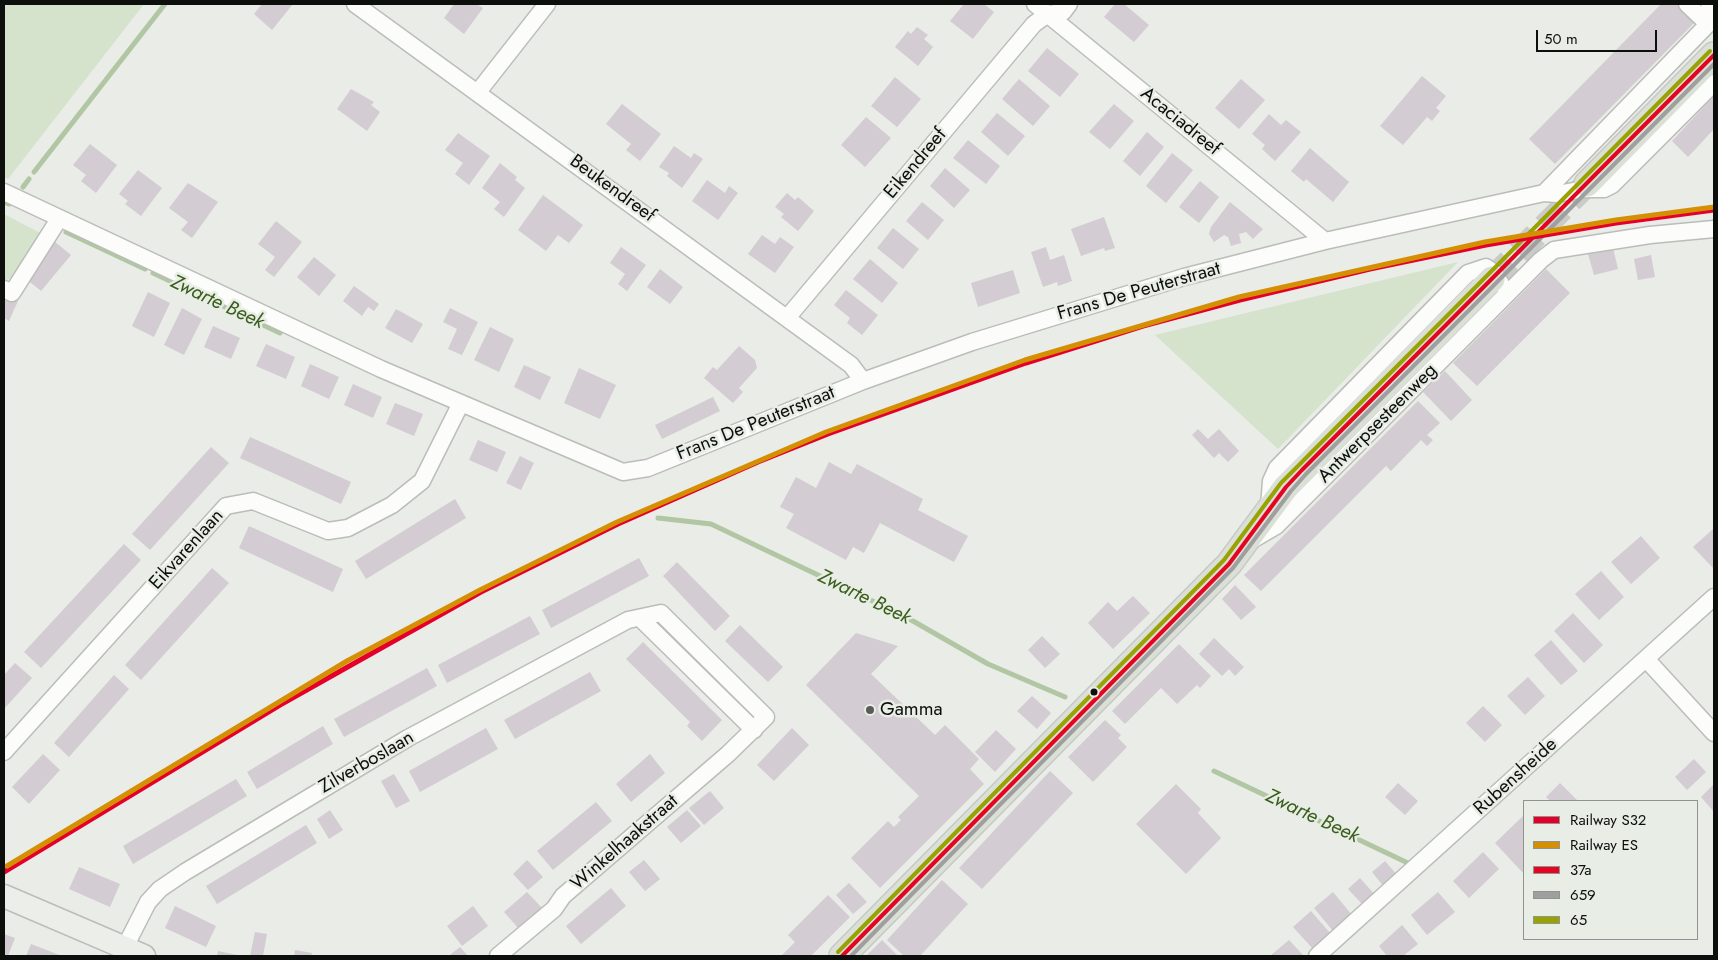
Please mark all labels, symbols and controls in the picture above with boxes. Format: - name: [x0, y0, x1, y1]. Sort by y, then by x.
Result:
- scale bar: [1538, 20, 1659, 52]
- text: 50 m: [1544, 28, 1578, 50]
- street label: Acaciadreef: [1136, 83, 1224, 161]
- street label: Eikendreef: [880, 124, 952, 204]
- street label: Beukendreef: [565, 150, 659, 228]
- street label: Frans De Peuterstraat: [1055, 258, 1223, 326]
- water label: Zwarte Beek: [166, 271, 268, 335]
- street label: Antwerpsesteenweg: [1314, 360, 1442, 488]
- street label: Frans De Peuterstraat: [674, 382, 838, 466]
- street label: Eikvarenlaan: [145, 505, 229, 595]
- water label: Zwarte Beek: [814, 565, 914, 631]
- unlabelled marker: [1089, 687, 1099, 697]
- place label: Gamma: [880, 699, 943, 721]
- marker: Gamma: [864, 704, 876, 716]
- street label: Zilverboslaan: [316, 727, 418, 799]
- street label: Rubensheide: [1470, 734, 1562, 820]
- water label: Zwarte Beek: [1261, 785, 1363, 849]
- street label: Winkelhaakstraat: [567, 790, 683, 896]
- legend: [1523, 800, 1698, 940]
- text: Railway S32: [1570, 809, 1646, 831]
- text: Railway ES: [1570, 834, 1638, 856]
- text: 37a: [1570, 859, 1592, 881]
- text: 659: [1570, 884, 1596, 906]
- text: 65: [1570, 909, 1587, 931]

